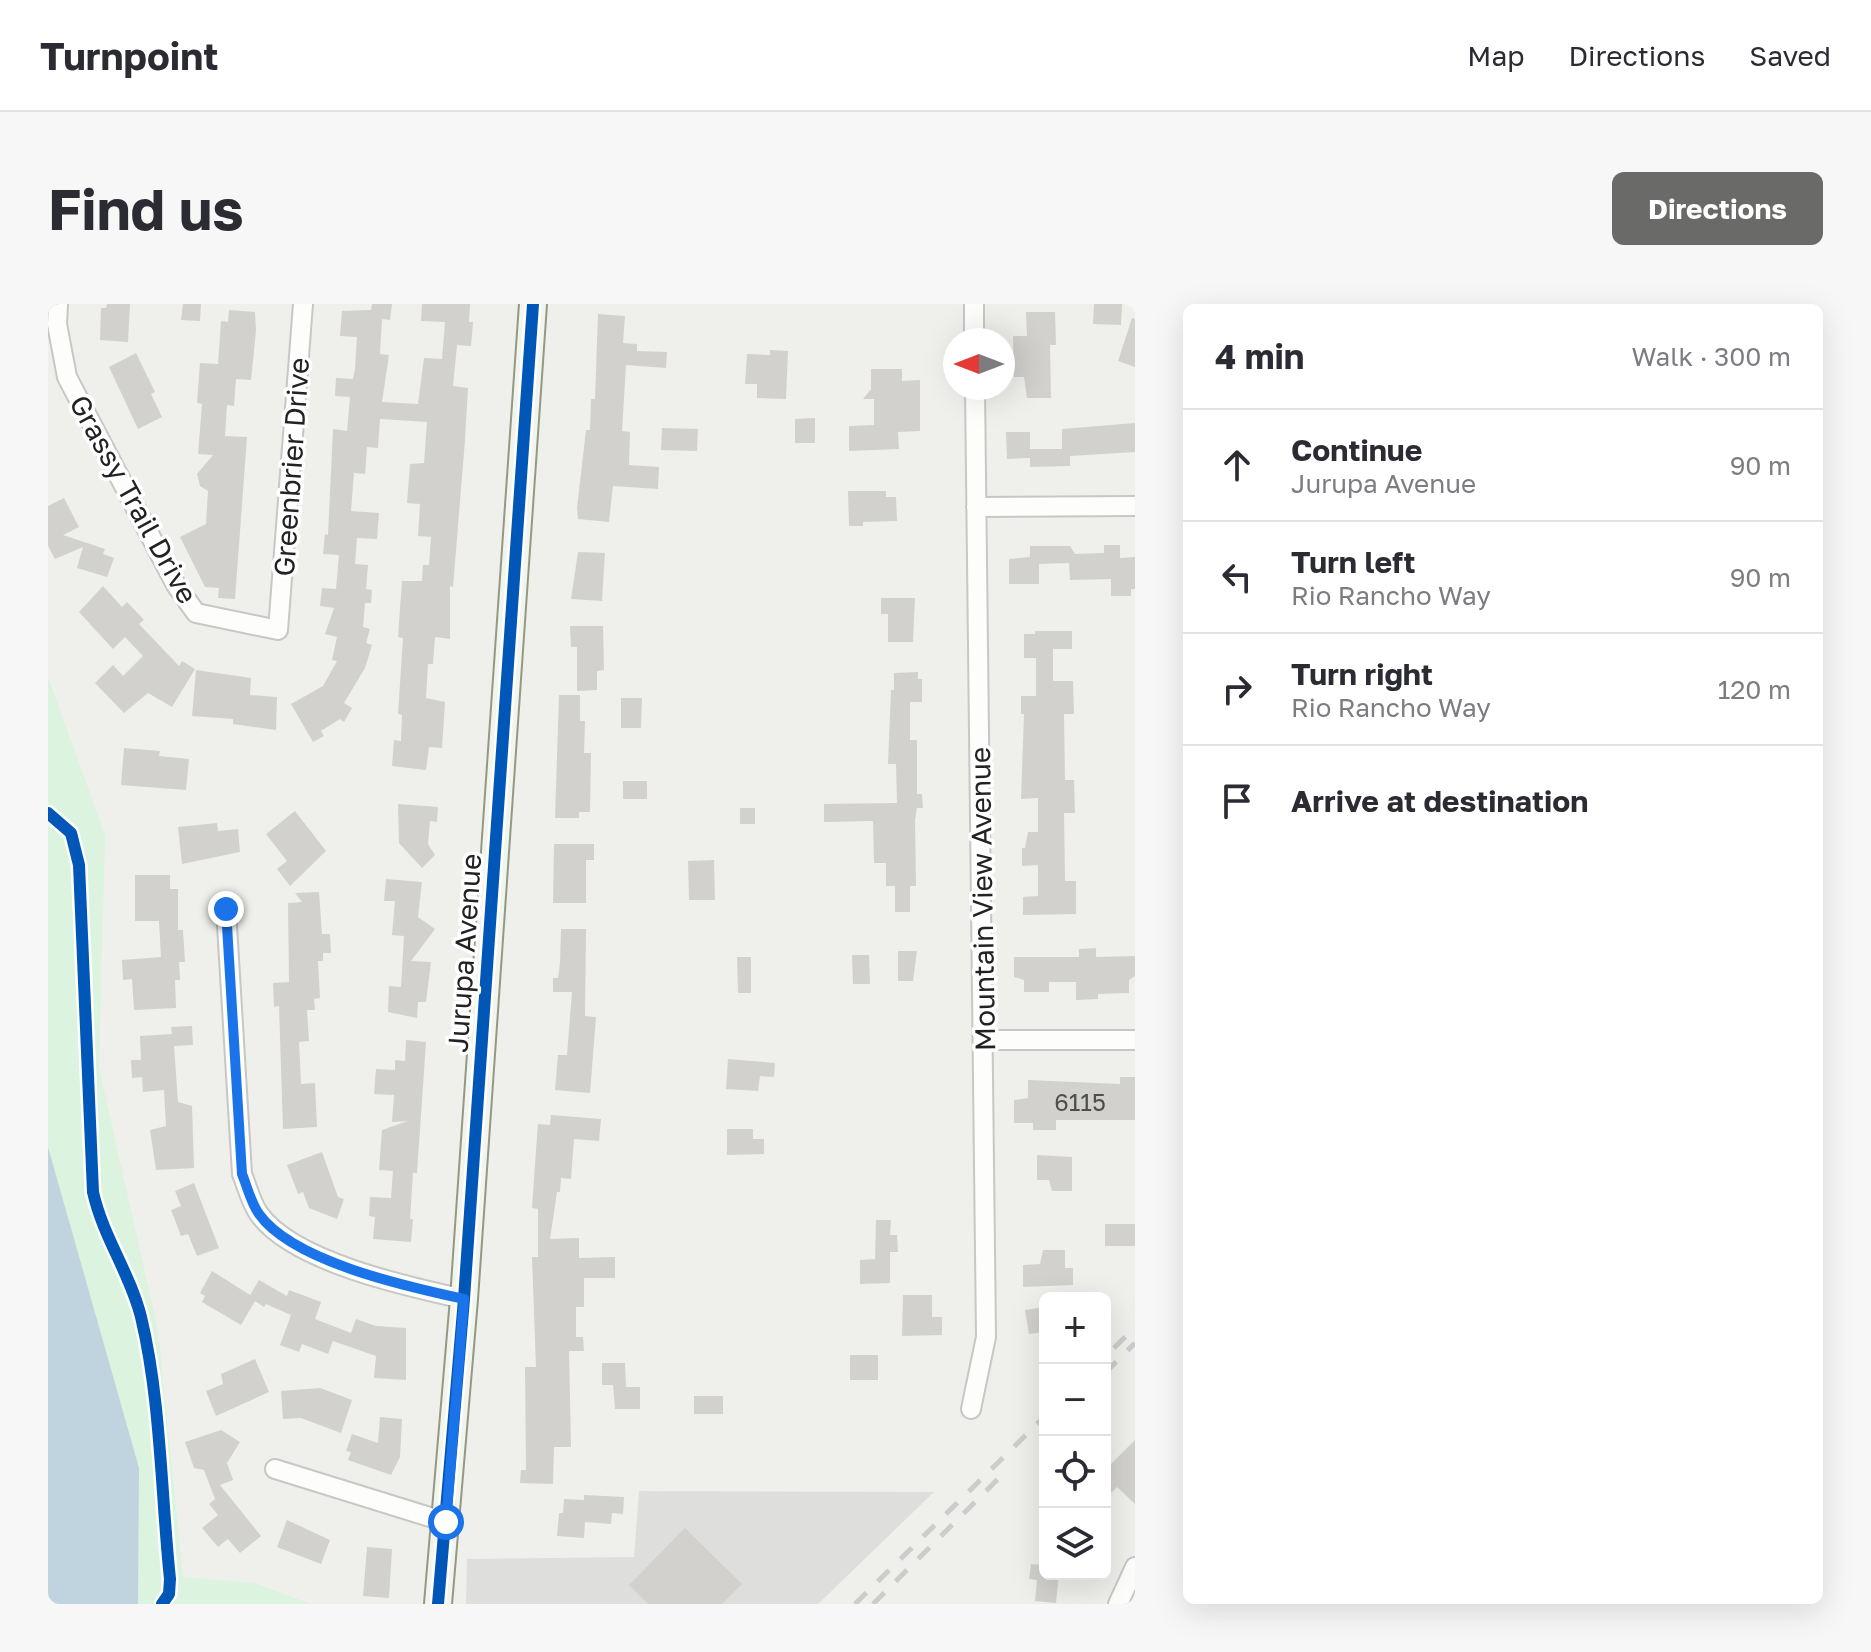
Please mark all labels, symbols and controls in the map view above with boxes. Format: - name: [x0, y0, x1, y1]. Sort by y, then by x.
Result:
- text: Turnpoint: [40, 33, 218, 78]
- text: Map: [1467, 39, 1524, 72]
- text: Directions: [1568, 39, 1705, 72]
- text: Saved: [1749, 39, 1831, 72]
- button: Directions: [1612, 172, 1823, 245]
- text: Find us: [48, 175, 244, 242]
- north arrow: [943, 328, 1015, 400]
- text: 4 min: [1215, 336, 1304, 376]
- text: Walk · 300 m: [1632, 341, 1791, 372]
- street label: Greenbrier Drive: [267, 356, 315, 578]
- street label: Grassy Trail Drive: [63, 389, 205, 609]
- text: Continue: [1291, 432, 1422, 468]
- icon: ahead: [1215, 443, 1259, 487]
- text: 90 m: [1730, 450, 1791, 481]
- text: Jurupa Avenue: [1291, 468, 1476, 499]
- text: Turn left: [1291, 544, 1416, 580]
- icon: left: [1215, 555, 1259, 599]
- text: 90 m: [1730, 562, 1791, 593]
- text: Rio Rancho Way: [1291, 580, 1491, 611]
- text: Turn right: [1291, 656, 1433, 692]
- icon: right: [1215, 667, 1259, 711]
- text: 120 m: [1718, 674, 1791, 705]
- text: Rio Rancho Way: [1291, 692, 1491, 723]
- street label: Mountain View Avenue: [963, 747, 1001, 1051]
- icon: arrive: [1215, 779, 1259, 823]
- text: Arrive at destination: [1291, 783, 1588, 819]
- street label: Jurupa Avenue: [441, 852, 487, 1054]
- route end: [208, 891, 244, 927]
- house number: 6115: [1054, 1087, 1106, 1116]
- map controls: [1039, 1292, 1111, 1580]
- button: +: [1039, 1292, 1111, 1364]
- button: −: [1039, 1364, 1111, 1436]
- button: locate: [1039, 1436, 1111, 1508]
- route start: [428, 1504, 464, 1540]
- button: layers: [1039, 1508, 1111, 1580]

